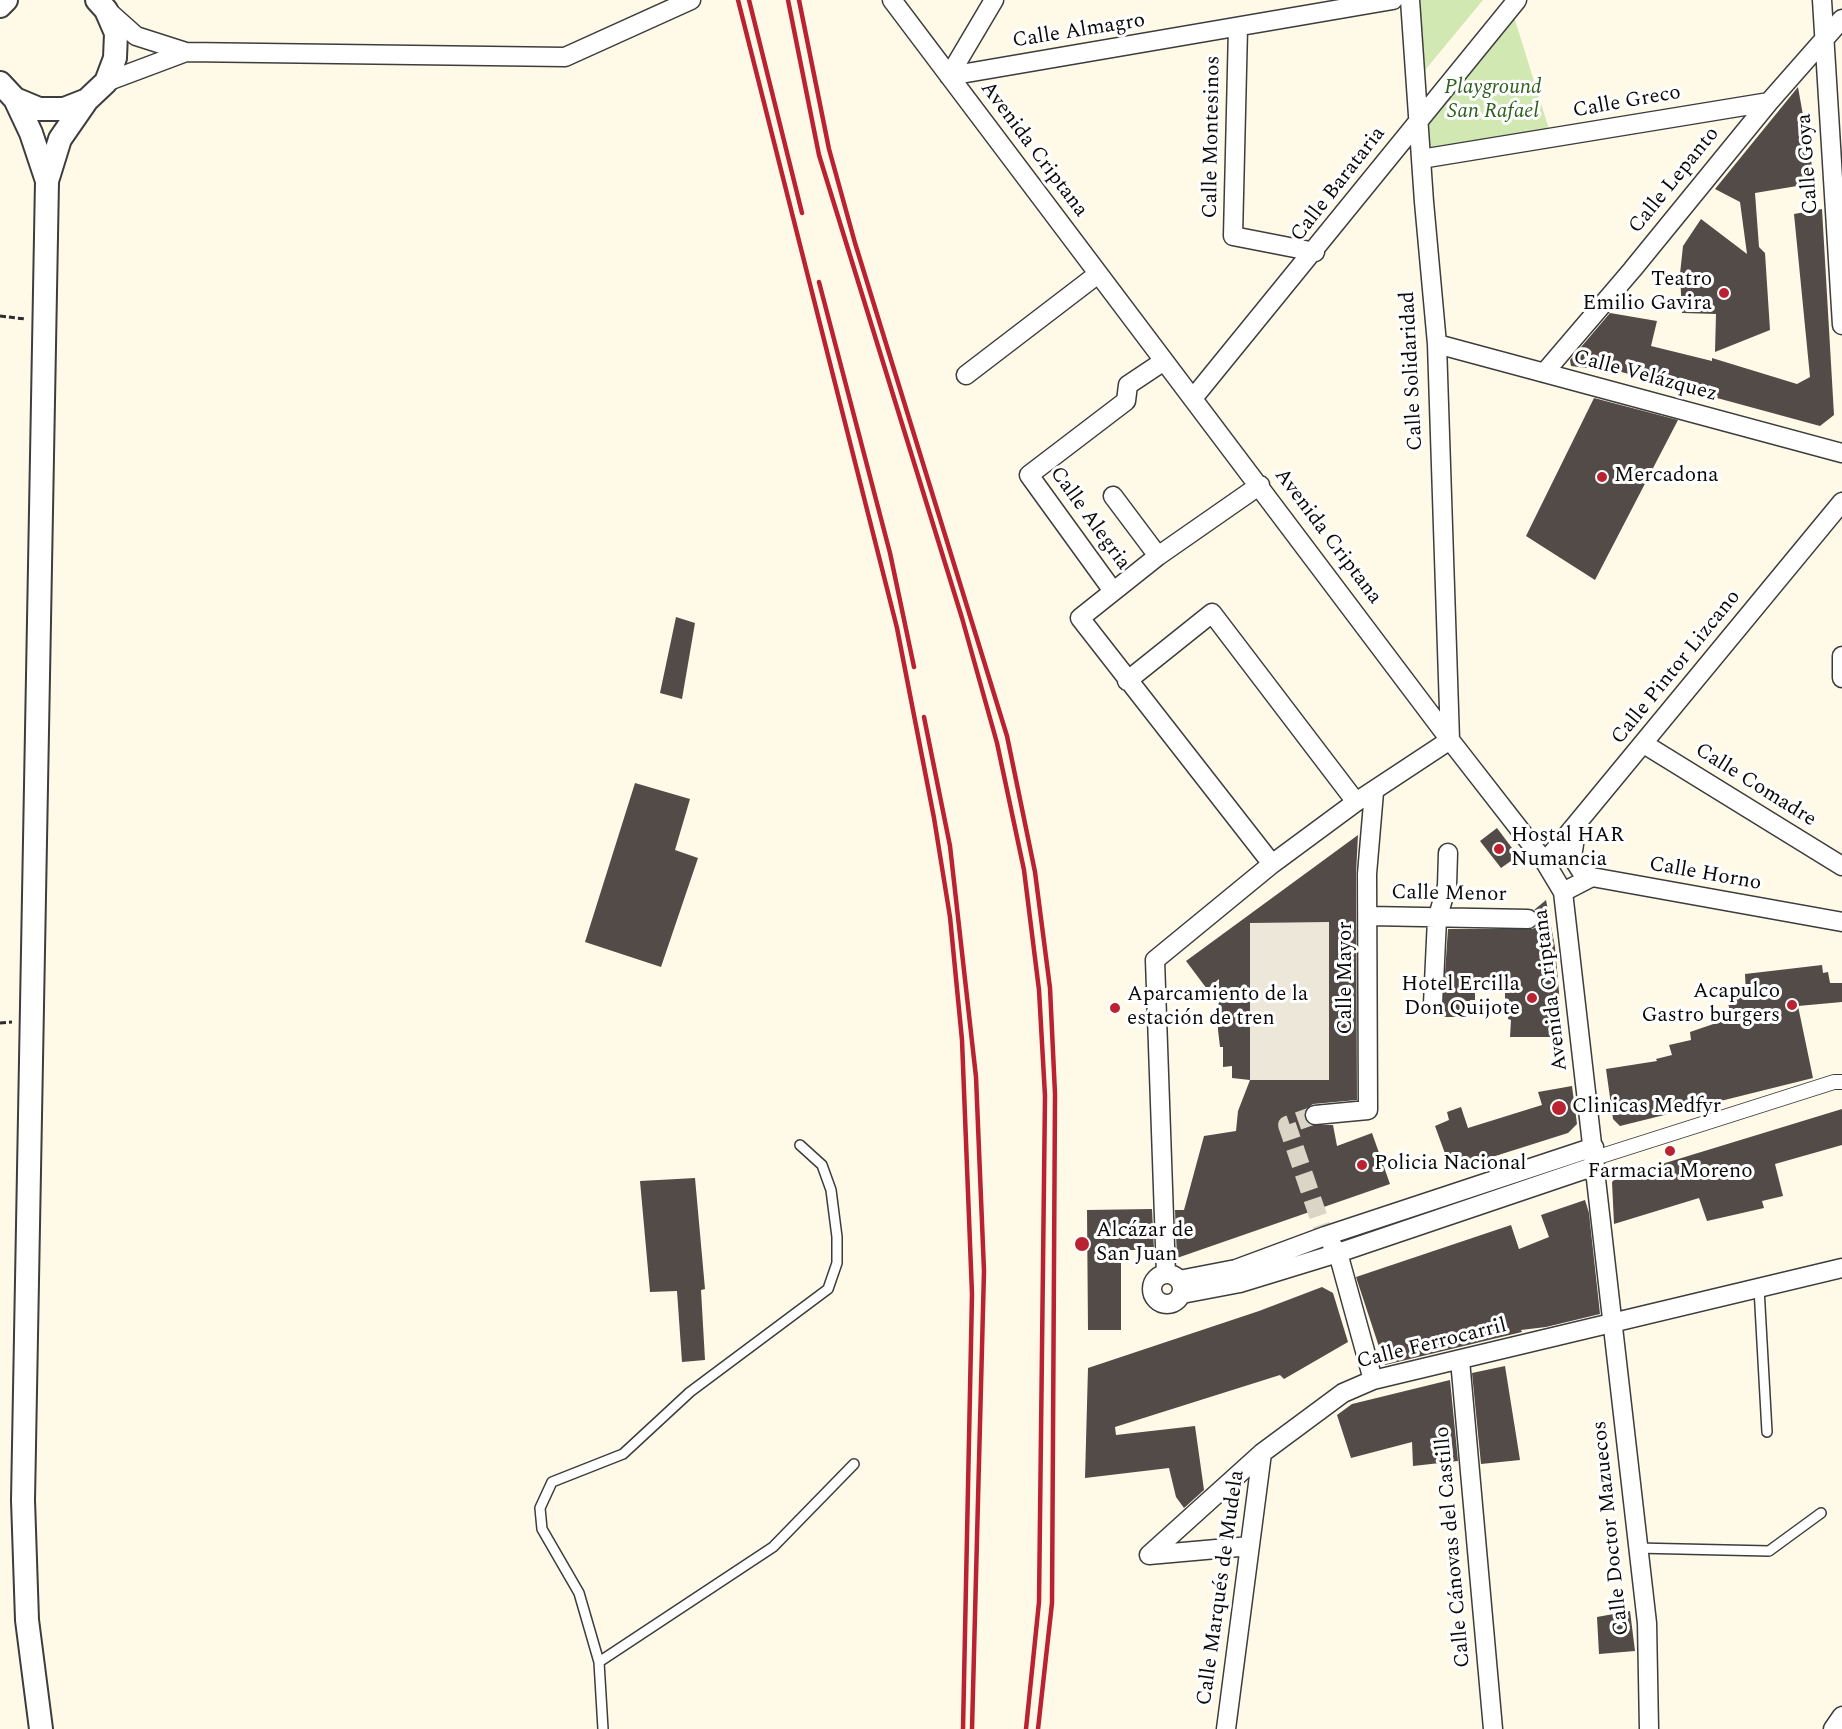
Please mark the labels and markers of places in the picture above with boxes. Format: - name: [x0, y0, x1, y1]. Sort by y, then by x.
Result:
- place label: Teatro Emilio Gavira: [1583, 268, 1712, 318]
- marker: Teatro Emilio Gavira: [1717, 286, 1731, 300]
- place label: Mercadona: [1614, 464, 1718, 490]
- marker: Mercadona: [1595, 470, 1609, 484]
- place label: Hostal HAR Numancia: [1511, 824, 1624, 874]
- marker: Hostal HAR Numancia: [1492, 842, 1506, 856]
- place label: Hotel Ercilla Don Quijote: [1401, 973, 1520, 1023]
- place label: Acapulco Gastro burgers: [1641, 980, 1780, 1030]
- place label: Aparcamiento de la estación de tren: [1127, 983, 1308, 1033]
- marker: Hotel Ercilla Don Quijote: [1525, 991, 1539, 1005]
- marker: Acapulco Gastro burgers: [1785, 998, 1799, 1012]
- marker: Aparcamiento de la estación de tren: [1108, 1001, 1122, 1015]
- place label: Clinicas Medfyr: [1572, 1095, 1721, 1121]
- marker: Clinicas Medfyr: [1550, 1099, 1568, 1117]
- marker: Farmacia Moreno: [1663, 1144, 1677, 1158]
- place label: Policia Nacional: [1374, 1152, 1526, 1178]
- marker: Policia Nacional: [1355, 1158, 1369, 1172]
- place label: Farmacia Moreno: [1588, 1160, 1752, 1186]
- place label: Alcázar de San Juan: [1096, 1219, 1194, 1269]
- marker: Alcázar de San Juan: [1073, 1235, 1091, 1253]

